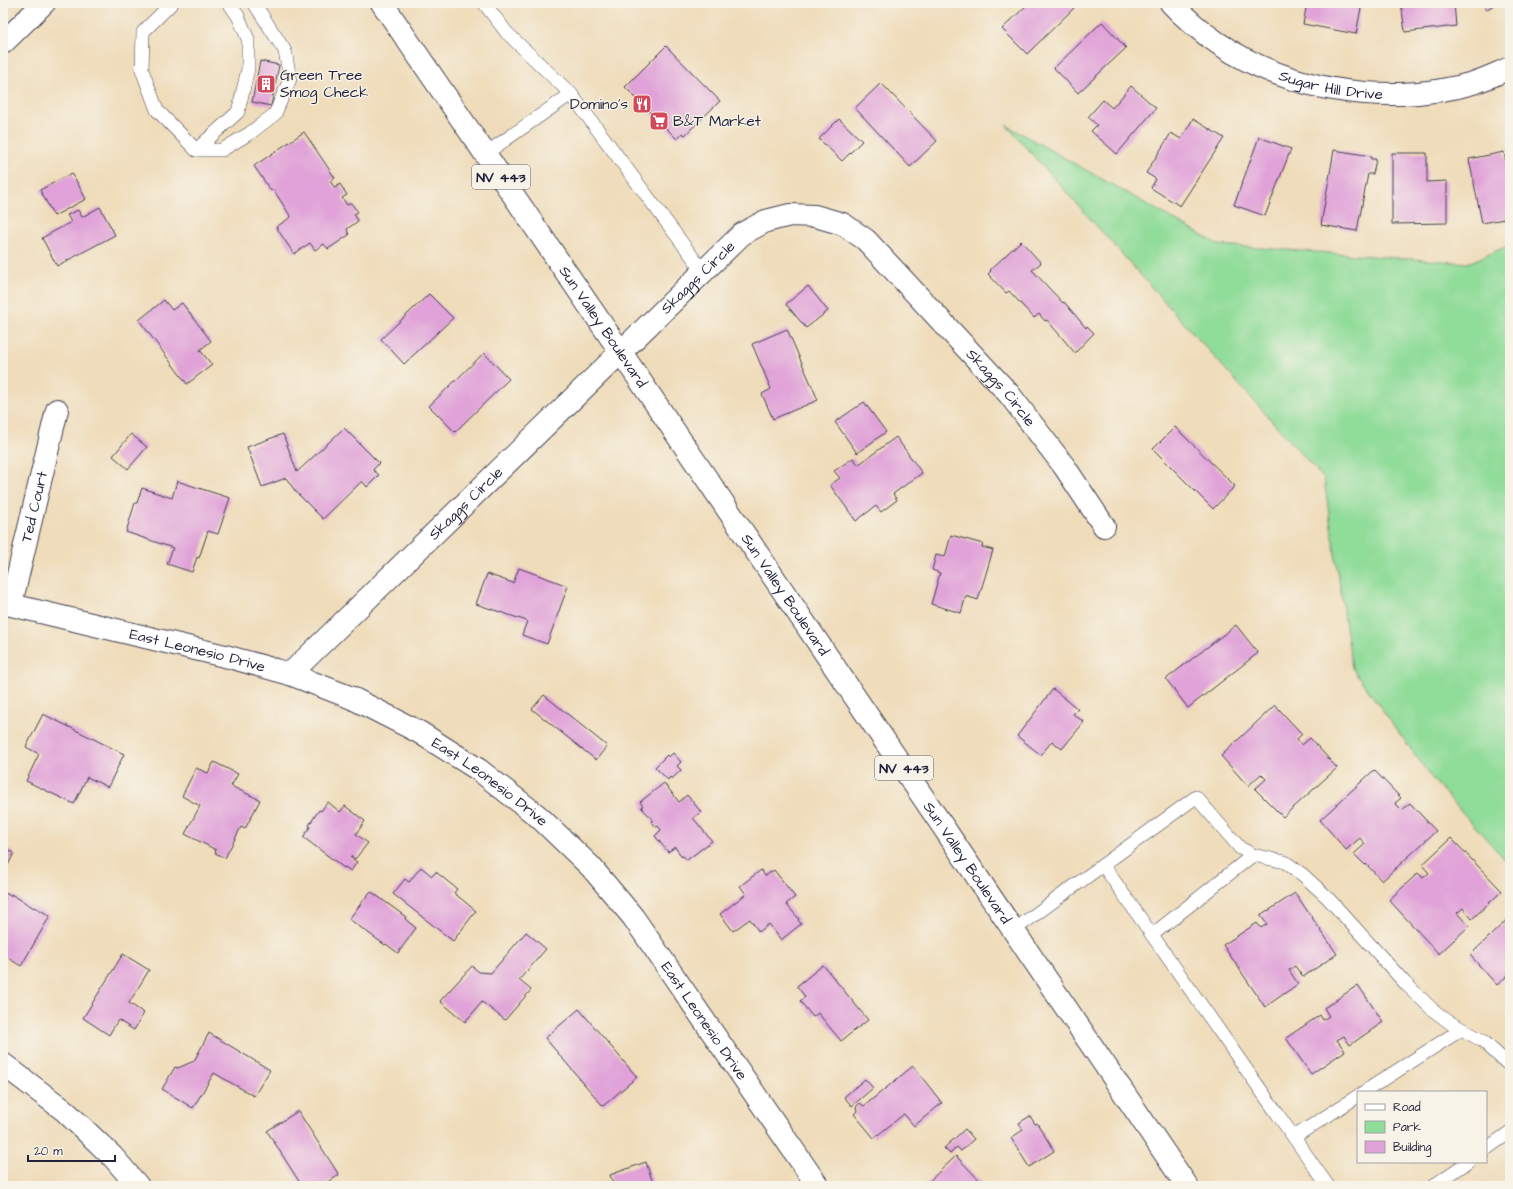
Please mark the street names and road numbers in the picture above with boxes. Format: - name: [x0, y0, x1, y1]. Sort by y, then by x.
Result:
- street label: Sugar Hill Drive: [1276, 65, 1383, 105]
- road number: NV 443: [472, 165, 530, 189]
- street label: Skaggs Circle: [656, 236, 740, 319]
- street label: Sun Valley Boulevard: [554, 262, 652, 392]
- street label: Skaggs Circle: [961, 344, 1040, 431]
- street label: Skaggs Circle: [424, 462, 508, 545]
- street label: Ted Court: [16, 469, 53, 544]
- street label: Sun Valley Boulevard: [736, 530, 834, 660]
- street label: East Leonesio Drive: [127, 624, 268, 678]
- street label: East Leonesio Drive: [428, 733, 552, 831]
- road number: NV 443: [875, 756, 933, 780]
- street label: Sun Valley Boulevard: [918, 798, 1016, 928]
- street label: East Leonesio Drive: [656, 958, 752, 1084]

